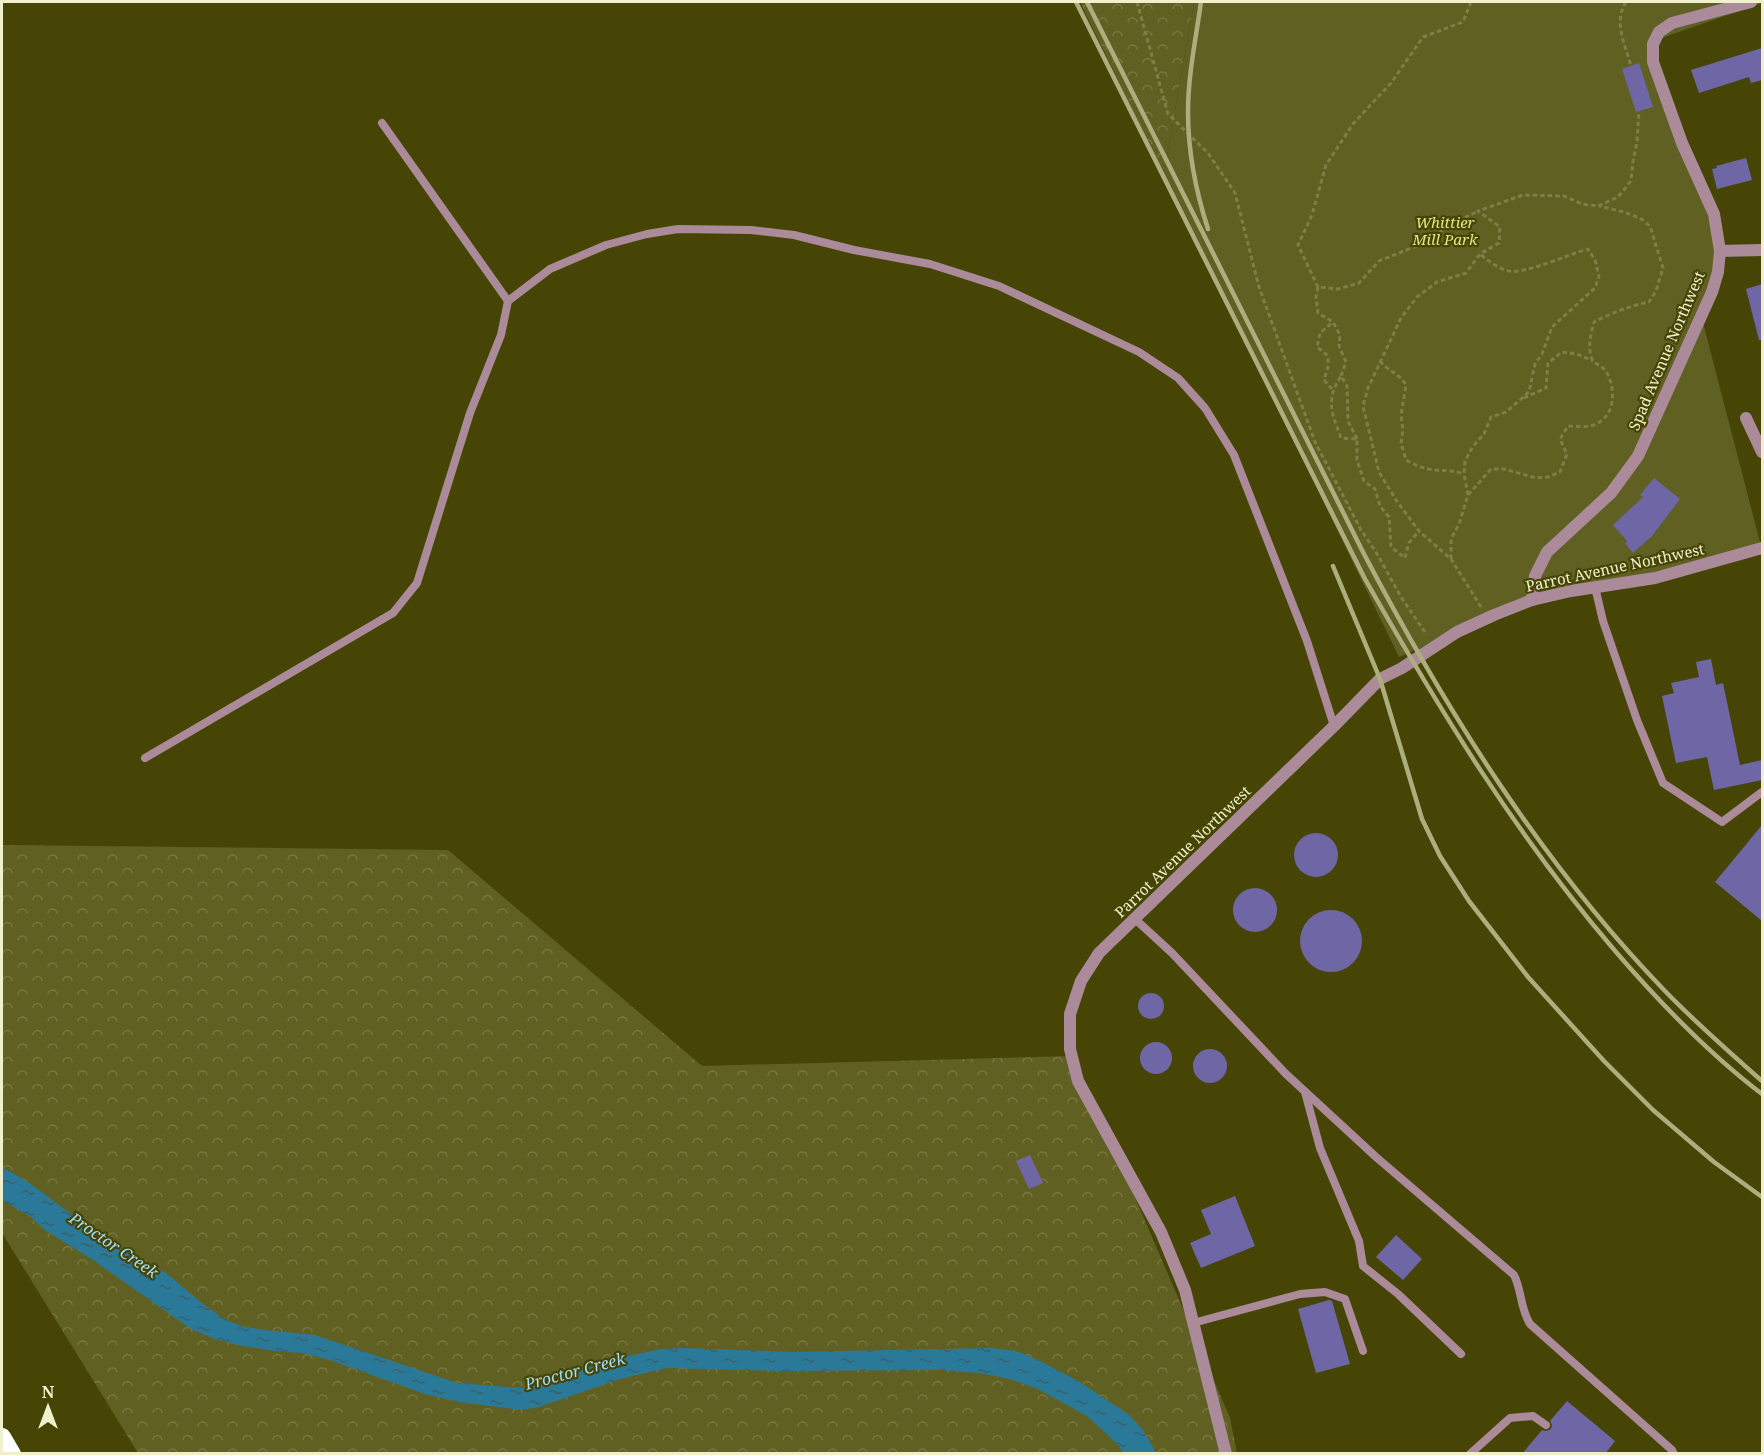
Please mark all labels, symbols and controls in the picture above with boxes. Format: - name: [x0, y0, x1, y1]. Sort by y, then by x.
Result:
- park label: Whittier Mill Park: [1411, 212, 1478, 249]
- street label: Spad Avenue Northwest: [1623, 268, 1709, 433]
- street label: Parrot Avenue Northwest: [1524, 538, 1706, 596]
- street label: Parrot Avenue Northwest: [1110, 781, 1255, 922]
- water label: Proctor Creek: [64, 1207, 164, 1283]
- water label: Proctor Creek: [522, 1347, 628, 1395]
- north arrow: [18, 1377, 78, 1437]
- text: N: [42, 1381, 55, 1403]

